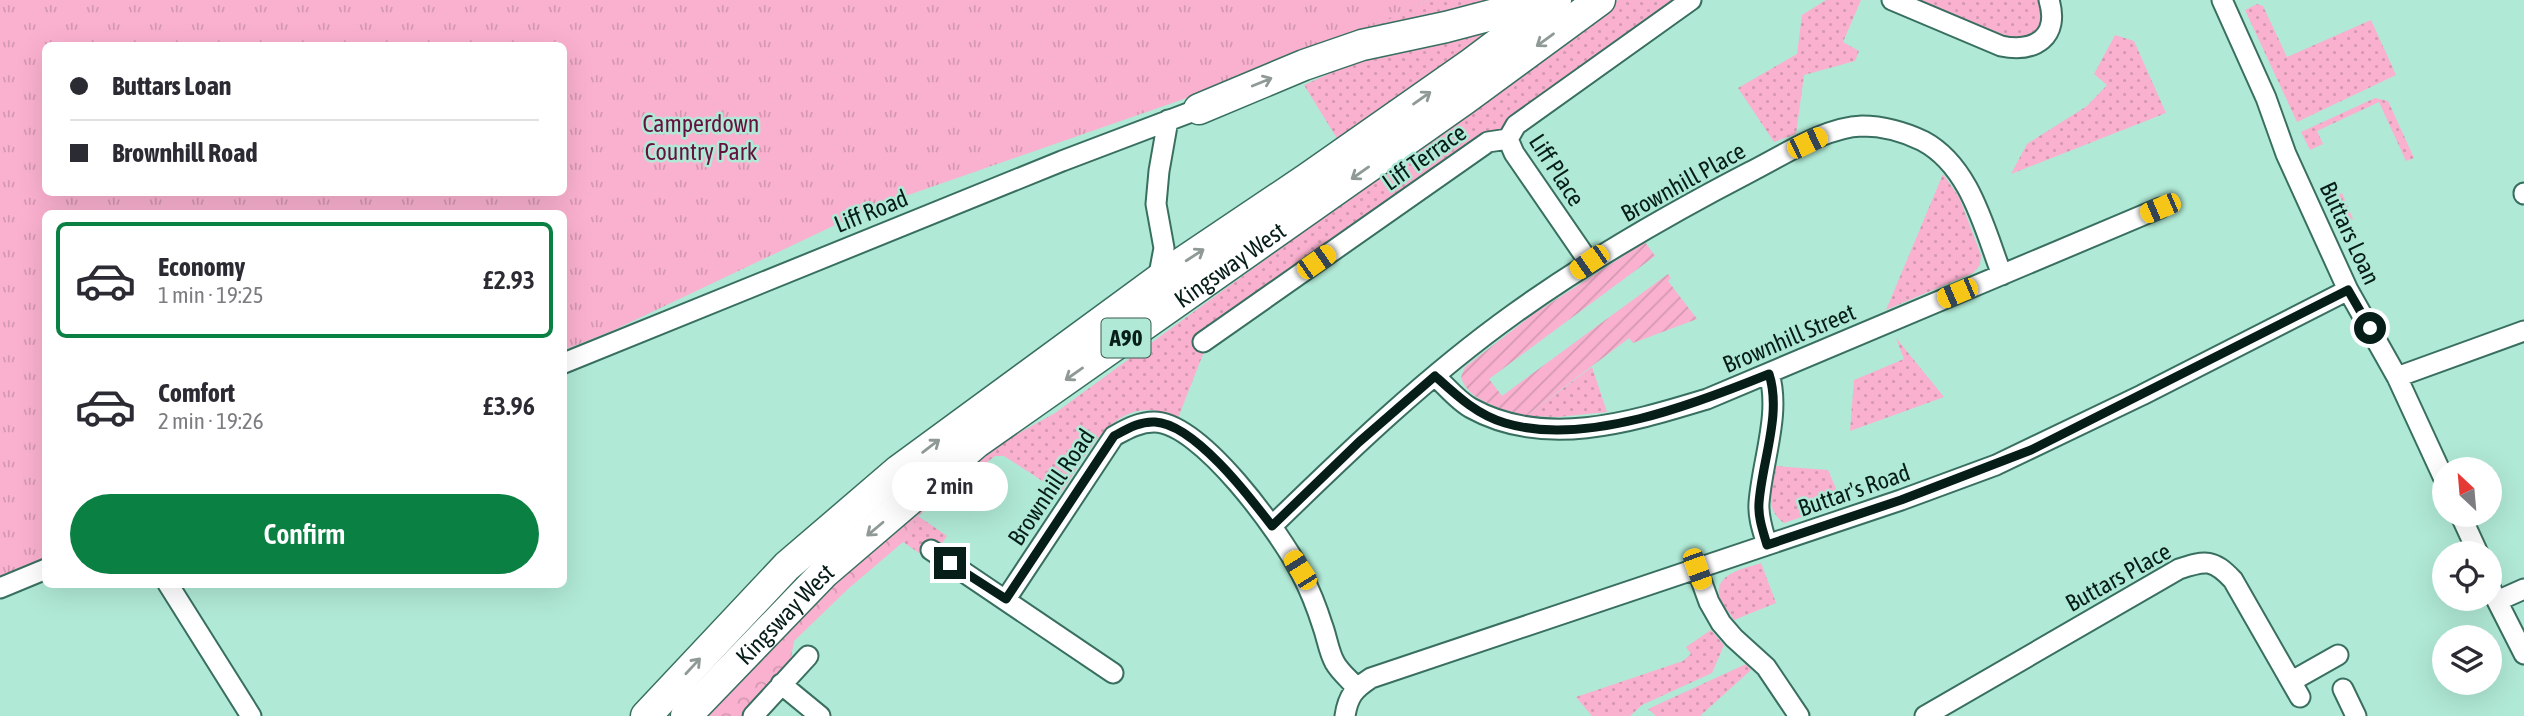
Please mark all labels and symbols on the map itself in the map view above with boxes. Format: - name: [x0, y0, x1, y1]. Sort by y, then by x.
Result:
- one-way arrow: [1536, 33, 1555, 48]
- one-way arrow: [1250, 75, 1272, 88]
- one-way arrow: [1412, 91, 1431, 105]
- park label: Camperdown Country Park: [643, 110, 759, 165]
- street label: Liff Terrace: [1377, 118, 1471, 196]
- car: [1784, 124, 1831, 162]
- street label: Liff Place: [1524, 129, 1590, 211]
- street label: Brownhill Place: [1616, 137, 1750, 227]
- one-way arrow: [1351, 166, 1370, 180]
- street label: Buttars Loan: [2314, 177, 2386, 289]
- street label: Liff Road: [830, 184, 912, 238]
- car: [2137, 190, 2184, 226]
- street label: Kingsway West: [1169, 216, 1290, 313]
- car: [1293, 241, 1340, 283]
- car: [1566, 241, 1613, 283]
- one-way arrow: [1184, 247, 1204, 261]
- car: [1934, 275, 1981, 311]
- street label: Brownhill Street: [1719, 298, 1859, 378]
- route start: [2354, 312, 2386, 344]
- road number: A90: [1102, 318, 1150, 358]
- one-way arrow: [1065, 367, 1084, 381]
- street label: Brownhill Road: [1002, 424, 1100, 550]
- one-way arrow: [921, 439, 940, 453]
- north arrow: [2432, 457, 2502, 527]
- street label: Buttar's Road: [1795, 458, 1913, 522]
- callout: 2 min: [892, 462, 1008, 510]
- one-way arrow: [867, 521, 885, 537]
- street label: Buttars Place: [2061, 537, 2175, 617]
- car: [1680, 546, 1715, 592]
- route end: [934, 547, 966, 579]
- car: [1280, 547, 1321, 593]
- street label: Kingsway West: [730, 558, 839, 670]
- one-way arrow: [684, 658, 701, 675]

